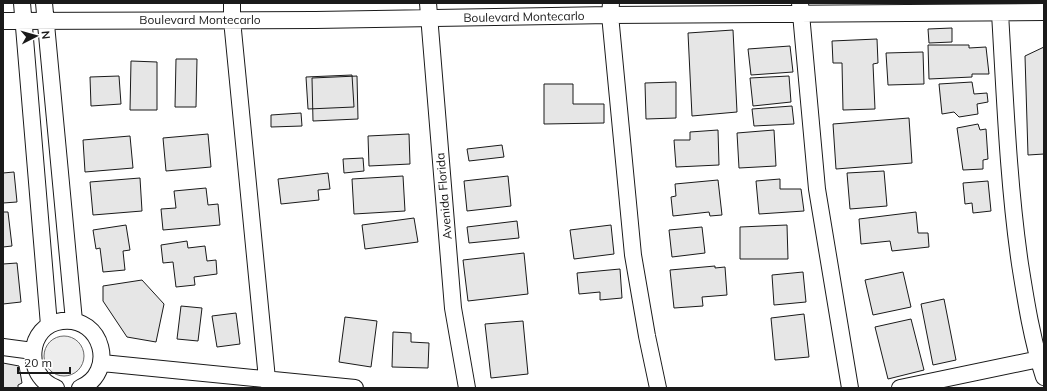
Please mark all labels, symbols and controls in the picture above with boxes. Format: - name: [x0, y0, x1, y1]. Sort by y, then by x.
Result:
- street label: Boulevard Montecarlo: [463, 8, 585, 25]
- street label: Boulevard Montecarlo: [139, 12, 261, 27]
- north arrow: [16, 16, 56, 56]
- text: N: [39, 30, 53, 40]
- street label: Avenida Florida: [432, 152, 455, 240]
- scale bar: [18, 349, 70, 375]
- text: 20 m: [24, 355, 52, 370]

